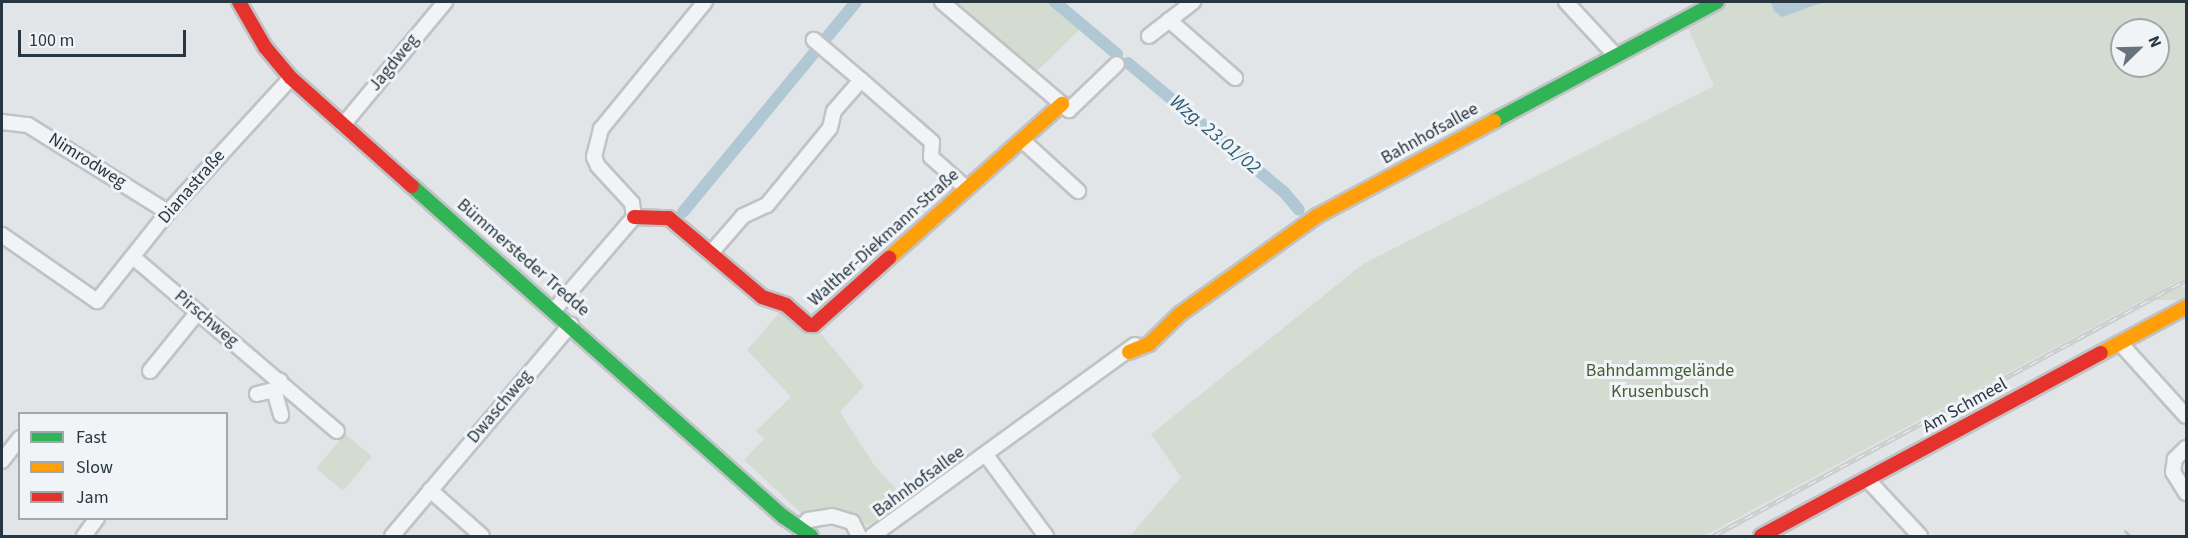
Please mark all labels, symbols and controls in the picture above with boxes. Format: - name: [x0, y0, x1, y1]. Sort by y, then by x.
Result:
- scale bar: [21, 18, 189, 56]
- north arrow: [2110, 18, 2170, 78]
- text: 100 m: [29, 28, 74, 53]
- street label: Jagdweg: [364, 30, 424, 96]
- text: N: [2143, 33, 2167, 51]
- water label: Wzg. 23.01/02: [1165, 90, 1265, 180]
- street label: Bahnhofsallee: [1378, 98, 1482, 170]
- street label: Nimrodweg: [44, 129, 130, 193]
- street label: Dianastraße: [154, 146, 230, 228]
- street label: Walther-Diekmann-Straße: [804, 165, 964, 311]
- street label: Bümmersteder Tredde: [452, 194, 594, 322]
- street label: Pirschweg: [170, 286, 242, 352]
- park label: Bahndammgelände Krusenbusch: [1586, 361, 1734, 404]
- street label: Dwaschweg: [463, 366, 537, 448]
- street label: Am Schmeel: [1919, 374, 2011, 438]
- legend: [18, 412, 228, 520]
- text: Fast: [76, 425, 107, 450]
- street label: Bahnhofsallee: [869, 442, 969, 522]
- text: Slow: [76, 455, 113, 480]
- text: Jam: [76, 485, 109, 510]

